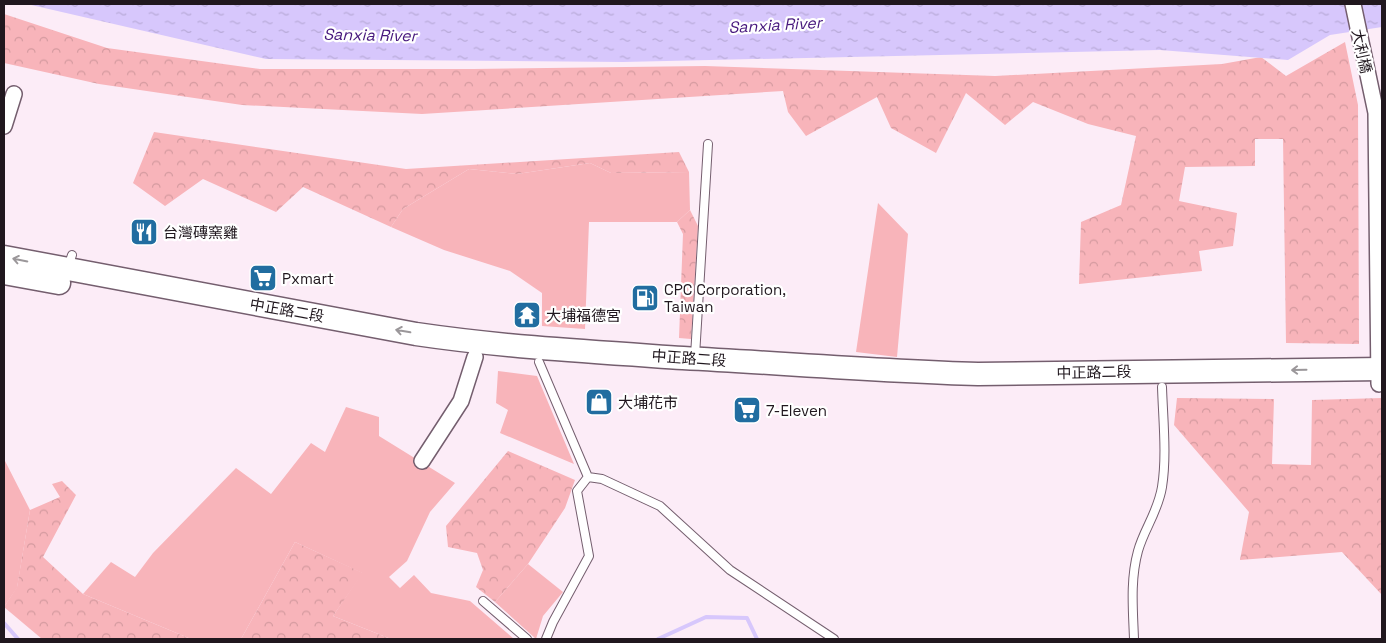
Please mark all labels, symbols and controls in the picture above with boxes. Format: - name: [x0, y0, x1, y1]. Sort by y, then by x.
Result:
- water label: Sanxia River: [728, 12, 824, 38]
- water label: Sanxia River: [323, 24, 419, 46]
- street label: 大利橋: [1348, 27, 1376, 75]
- restaurant icon: 台灣磚窯雞: [129, 217, 159, 247]
- place label: 台灣磚窯雞: [163, 223, 238, 242]
- one-way arrow: [12, 255, 28, 265]
- supermarket icon: Pxmart: [248, 263, 278, 293]
- place label: Pxmart: [282, 269, 334, 288]
- place label: CPC Corporation, Taiwan: [664, 280, 786, 316]
- fuel station icon: CPC Corporation, Taiwan: [630, 283, 660, 313]
- street label: 中正路二段: [248, 294, 326, 326]
- temple icon: 大埔福德宮: [512, 300, 542, 330]
- place label: 大埔福德宮: [546, 306, 621, 325]
- one-way arrow: [395, 326, 411, 336]
- street label: 中正路二段: [651, 346, 727, 370]
- street label: 中正路二段: [1056, 362, 1132, 382]
- one-way arrow: [1291, 365, 1307, 375]
- shop icon: 大埔花市: [584, 387, 614, 417]
- place label: 大埔花市: [618, 393, 678, 412]
- supermarket icon: 7-Eleven: [732, 395, 762, 425]
- place label: 7-Eleven: [766, 401, 827, 420]

